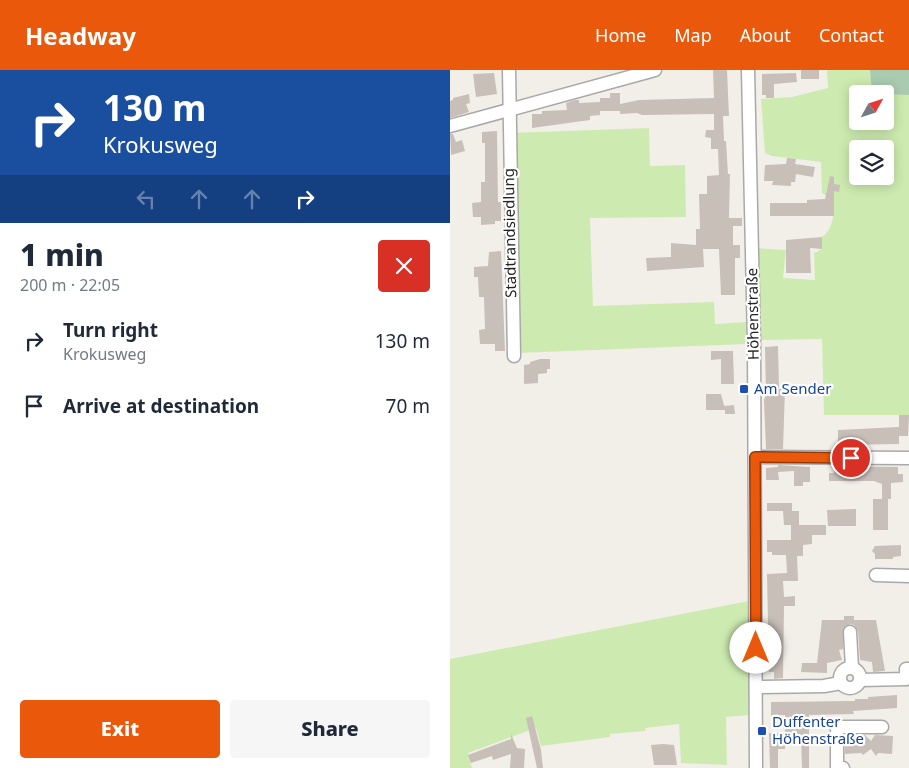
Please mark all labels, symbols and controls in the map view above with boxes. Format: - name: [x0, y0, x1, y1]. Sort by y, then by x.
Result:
- text: Headway: [25, 19, 136, 52]
- text: Home: [595, 23, 646, 47]
- text: Map: [674, 23, 712, 47]
- text: About: [740, 23, 791, 47]
- text: Contact: [819, 23, 884, 47]
- text: 130 m: [103, 84, 206, 131]
- north arrow: [849, 85, 894, 130]
- map controls: [849, 85, 894, 185]
- icon: right: [20, 90, 85, 155]
- text: Krokusweg: [103, 129, 218, 159]
- button: layers: [849, 140, 894, 185]
- street label: Stadtrandsiedlung: [498, 168, 520, 298]
- icon: left: [132, 185, 160, 213]
- icon: ahead: [185, 185, 213, 213]
- icon: ahead: [238, 185, 266, 213]
- icon: right: [291, 185, 319, 213]
- text: 1 min: [20, 234, 104, 275]
- button: close: [378, 240, 430, 292]
- street label: Höhenstraße: [741, 268, 763, 360]
- text: 200 m · 22:05: [20, 274, 120, 296]
- text: Turn right: [63, 317, 158, 343]
- icon: right: [20, 327, 48, 355]
- text: 130 m: [375, 328, 430, 354]
- text: Krokusweg: [63, 343, 146, 365]
- place label: Am Sender: [754, 378, 831, 398]
- marker: Am Sender: [738, 383, 750, 395]
- icon: arrive: [20, 392, 48, 420]
- text: Arrive at destination: [63, 393, 259, 419]
- text: 70 m: [386, 393, 430, 419]
- pin: [830, 437, 872, 479]
- icon: arrive: [837, 444, 865, 472]
- position arrow: [729, 621, 781, 673]
- button: Exit: [20, 700, 220, 758]
- button: Share: [230, 700, 430, 758]
- place label: Duffenter Höhenstraße: [772, 711, 864, 748]
- marker: Duffenter Höhenstraße: [756, 725, 768, 737]

